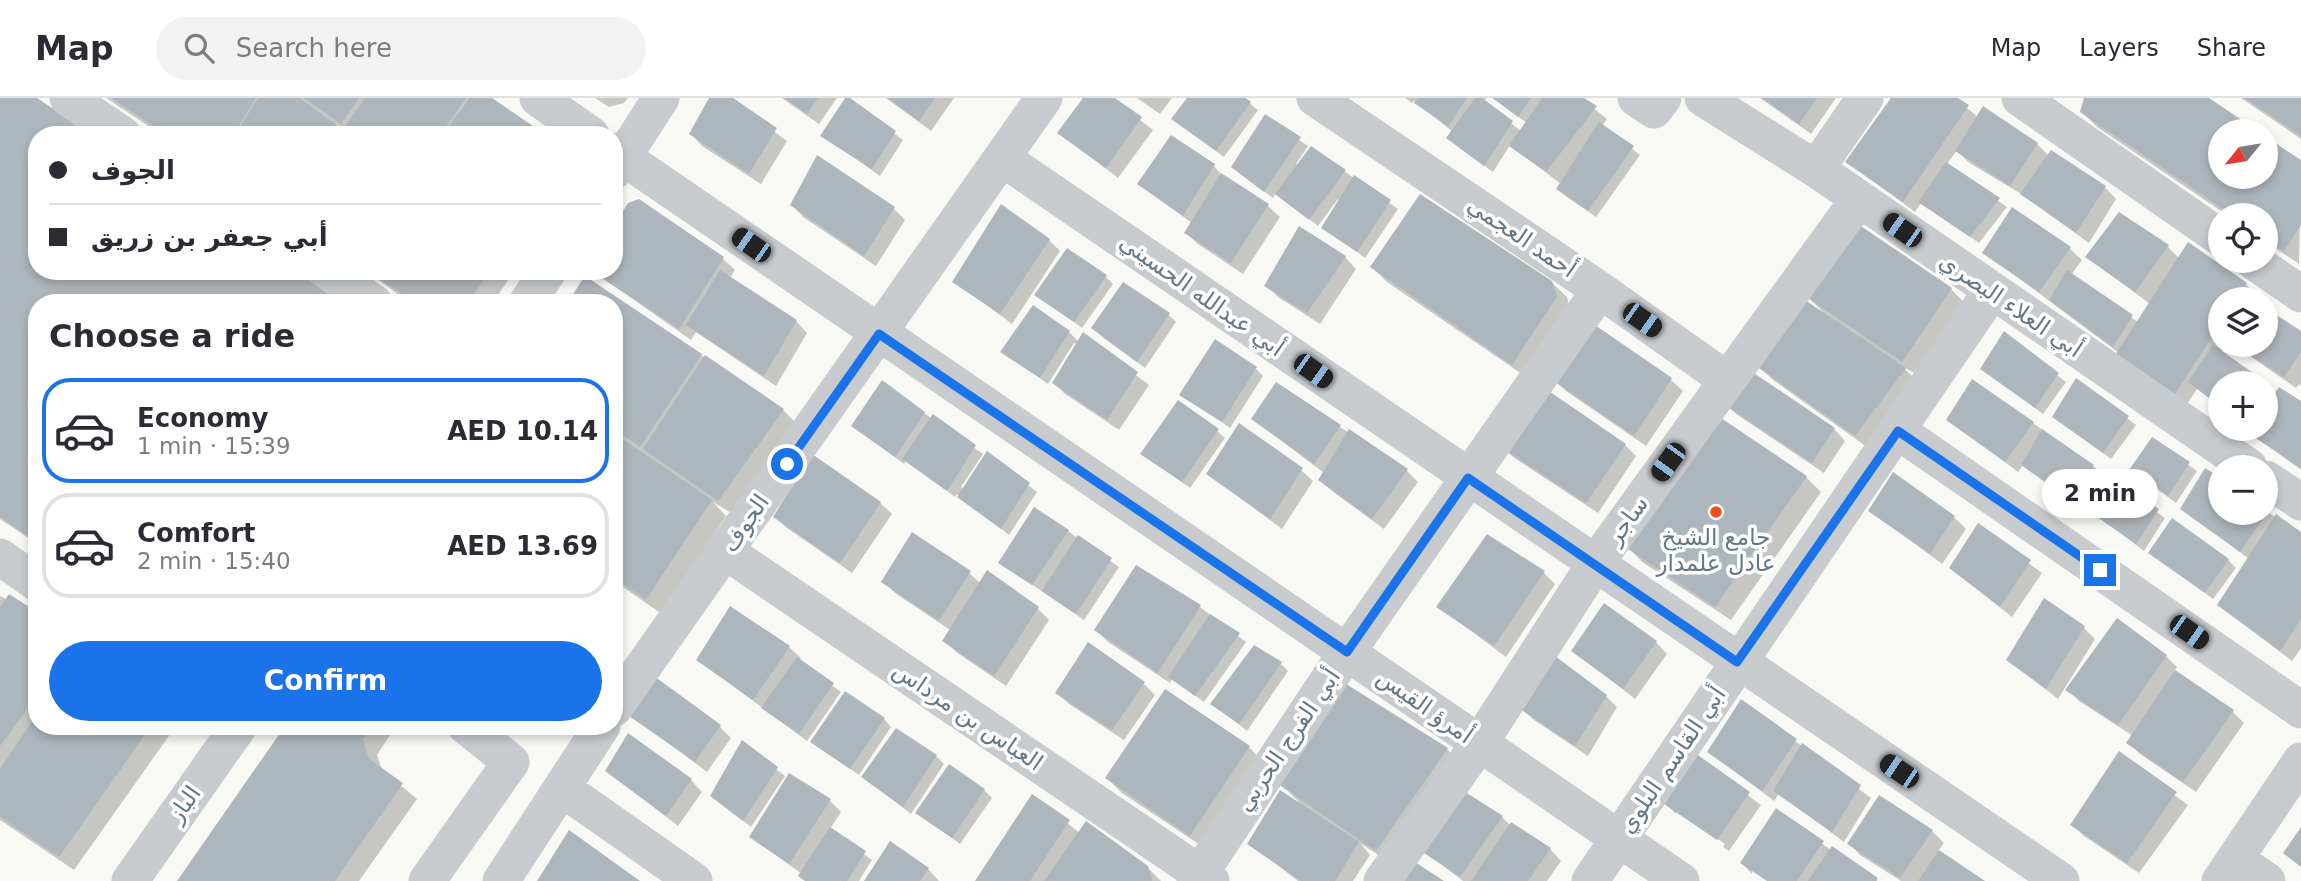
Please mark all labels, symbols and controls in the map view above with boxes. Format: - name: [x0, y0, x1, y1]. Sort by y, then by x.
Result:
- search box: [156, 17, 646, 80]
- text: Map: [35, 29, 114, 68]
- icon: search: [180, 29, 218, 67]
- text: Search here: [236, 33, 392, 63]
- text: Map: [1991, 34, 2041, 62]
- text: Layers: [2079, 34, 2159, 62]
- text: Share: [2197, 34, 2266, 62]
- north arrow: [2208, 119, 2278, 189]
- map controls: [2208, 119, 2278, 525]
- text: الجوف: [91, 155, 175, 185]
- street label: أحمد العجمي: [1462, 190, 1582, 284]
- button: locate: [2208, 203, 2278, 273]
- car: [1879, 209, 1926, 251]
- text: أبي جعفر بن زريق: [91, 222, 328, 252]
- car: [728, 224, 775, 266]
- street label: أبي عبدالله الحسيني: [1114, 227, 1290, 362]
- street label: أبي العلاء البصري: [1934, 246, 2088, 363]
- button: layers: [2208, 287, 2278, 357]
- car: [1619, 299, 1666, 341]
- text: Choose a ride: [49, 317, 295, 355]
- car: [1290, 350, 1337, 392]
- button: +: [2208, 371, 2278, 441]
- icon: car: [53, 399, 116, 462]
- text: Economy: [137, 403, 268, 433]
- text: AED 10.14: [447, 416, 598, 446]
- text: 1 min · 15:39: [137, 433, 291, 459]
- car: [1648, 439, 1689, 485]
- route start: [771, 448, 803, 480]
- button: −: [2208, 455, 2278, 525]
- callout: 2 min: [2042, 468, 2158, 518]
- text: 2 min: [2064, 480, 2136, 506]
- street label: الجوف: [716, 489, 775, 557]
- street label: ساجر: [1600, 491, 1654, 551]
- marker: جامع الشيخ عادل علمدار: [1708, 504, 1724, 520]
- icon: car: [53, 514, 116, 577]
- text: Comfort: [137, 518, 255, 548]
- place label: جامع الشيخ عادل علمدار: [1655, 524, 1776, 577]
- text: AED 13.69: [447, 531, 598, 561]
- text: 2 min · 15:40: [137, 548, 291, 574]
- route end: [2084, 554, 2116, 586]
- car: [2166, 611, 2213, 653]
- button: Confirm: [49, 641, 602, 721]
- street label: العباس بن مرداس: [888, 656, 1048, 776]
- street label: أمرؤ القيس: [1371, 662, 1479, 749]
- street label: أبي الفرج الحربي: [1229, 663, 1346, 817]
- street label: أبي القاسم البلوي: [1612, 681, 1731, 839]
- car: [1876, 751, 1923, 791]
- street label: الباز: [162, 781, 206, 829]

